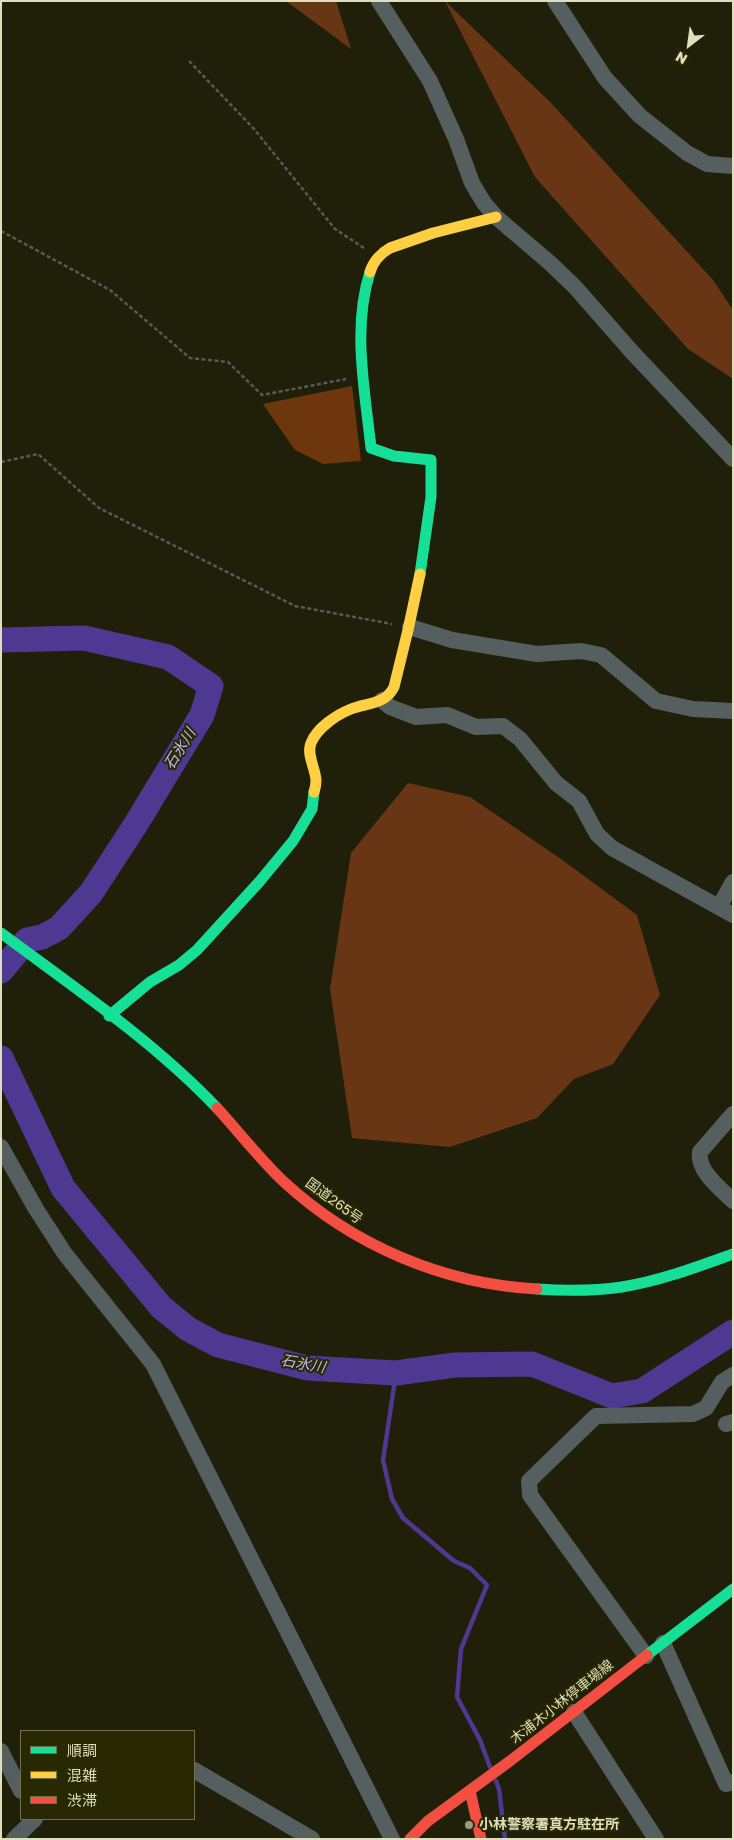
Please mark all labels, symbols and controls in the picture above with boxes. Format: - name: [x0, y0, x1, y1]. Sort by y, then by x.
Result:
- north arrow: [664, 20, 714, 70]
- text: N: [672, 48, 690, 68]
- water label: 石氷川: [160, 725, 200, 773]
- street label: 国道265号: [302, 1175, 366, 1227]
- water label: 石氷川: [279, 1351, 327, 1377]
- street label: 木浦木小林停車場線: [507, 1657, 617, 1747]
- legend: [20, 1730, 195, 1820]
- text: 順調: [67, 1741, 97, 1759]
- text: 混雑: [67, 1766, 97, 1784]
- text: 渋滞: [67, 1791, 97, 1809]
- place label: 小林警察署真方駐在所: [479, 1817, 619, 1833]
- marker: 小林警察署真方駐在所: [463, 1819, 475, 1831]

